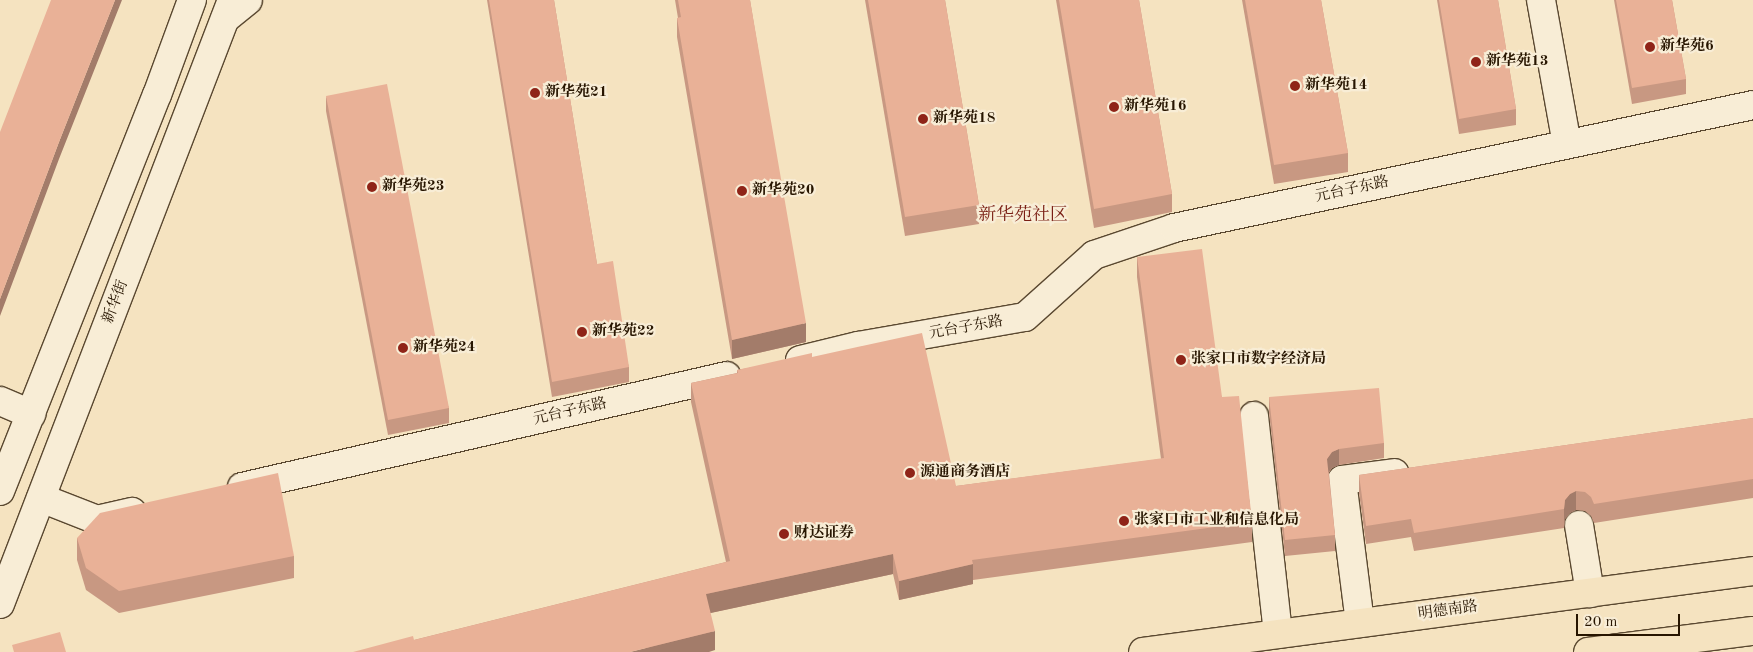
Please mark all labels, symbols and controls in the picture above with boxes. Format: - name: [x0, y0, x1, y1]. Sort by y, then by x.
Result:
- place label: 新华苑6: [1660, 38, 1714, 56]
- marker: 新华苑6: [1644, 41, 1656, 53]
- place label: 新华苑13: [1486, 53, 1548, 71]
- marker: 新华苑13: [1470, 56, 1482, 68]
- place label: 新华苑14: [1305, 77, 1367, 95]
- marker: 新华苑14: [1289, 80, 1301, 92]
- place label: 新华苑21: [545, 84, 607, 102]
- marker: 新华苑21: [529, 87, 541, 99]
- place label: 新华苑16: [1124, 98, 1186, 116]
- marker: 新华苑16: [1108, 101, 1120, 113]
- place label: 新华苑18: [933, 110, 995, 128]
- marker: 新华苑18: [917, 113, 929, 125]
- street label: 元台子东路: [1313, 173, 1391, 207]
- place label: 新华苑23: [382, 178, 444, 196]
- marker: 新华苑23: [366, 181, 378, 193]
- place label: 新华苑20: [752, 182, 814, 200]
- marker: 新华苑20: [736, 185, 748, 197]
- district label: 新华苑社区: [978, 204, 1068, 226]
- street label: 新华街: [100, 278, 132, 326]
- street label: 元台子东路: [928, 313, 1004, 343]
- place label: 新华苑22: [592, 323, 654, 341]
- marker: 新华苑22: [576, 326, 588, 338]
- place label: 新华苑24: [413, 339, 475, 357]
- marker: 新华苑24: [397, 342, 409, 354]
- place label: 张家口市数字经济局: [1191, 351, 1326, 369]
- marker: 张家口市数字经济局: [1175, 354, 1187, 366]
- street label: 元台子东路: [531, 395, 609, 429]
- place label: 源通商务酒店: [920, 464, 1010, 482]
- marker: 源通商务酒店: [904, 467, 916, 479]
- place label: 张家口市工业和信息化局: [1134, 512, 1299, 530]
- marker: 张家口市工业和信息化局: [1118, 515, 1130, 527]
- place label: 财达证券: [794, 525, 854, 543]
- marker: 财达证券: [778, 528, 790, 540]
- street label: 明德南路: [1417, 598, 1479, 624]
- scale bar: [1578, 604, 1682, 636]
- text: 20 m: [1584, 615, 1618, 630]

